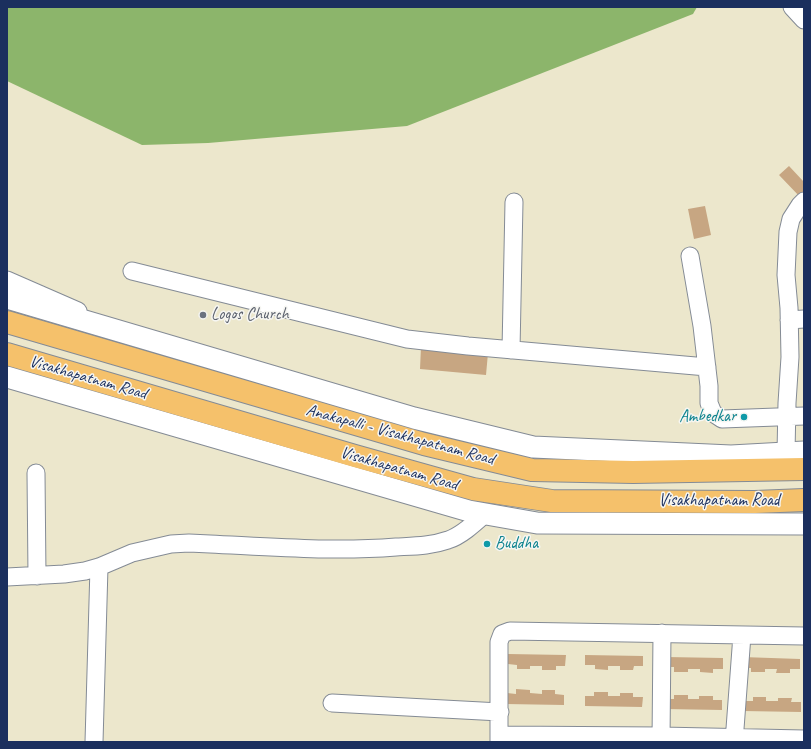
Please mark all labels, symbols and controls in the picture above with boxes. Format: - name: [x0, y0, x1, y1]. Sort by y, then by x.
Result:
- place label: Logos Church: [211, 305, 289, 325]
- marker: Logos Church: [198, 310, 208, 320]
- street label: Visakhapatnam Road: [27, 352, 149, 404]
- street label: Anakapalli - Visakhapatnam Road: [304, 400, 496, 470]
- place label: Ambedkar: [679, 407, 736, 427]
- marker: Ambedkar: [739, 412, 749, 422]
- street label: Visakhapatnam Road: [338, 443, 460, 495]
- street label: Visakhapatnam Road: [658, 491, 780, 511]
- place label: Buddha: [495, 534, 538, 554]
- marker: Buddha: [482, 539, 492, 549]

